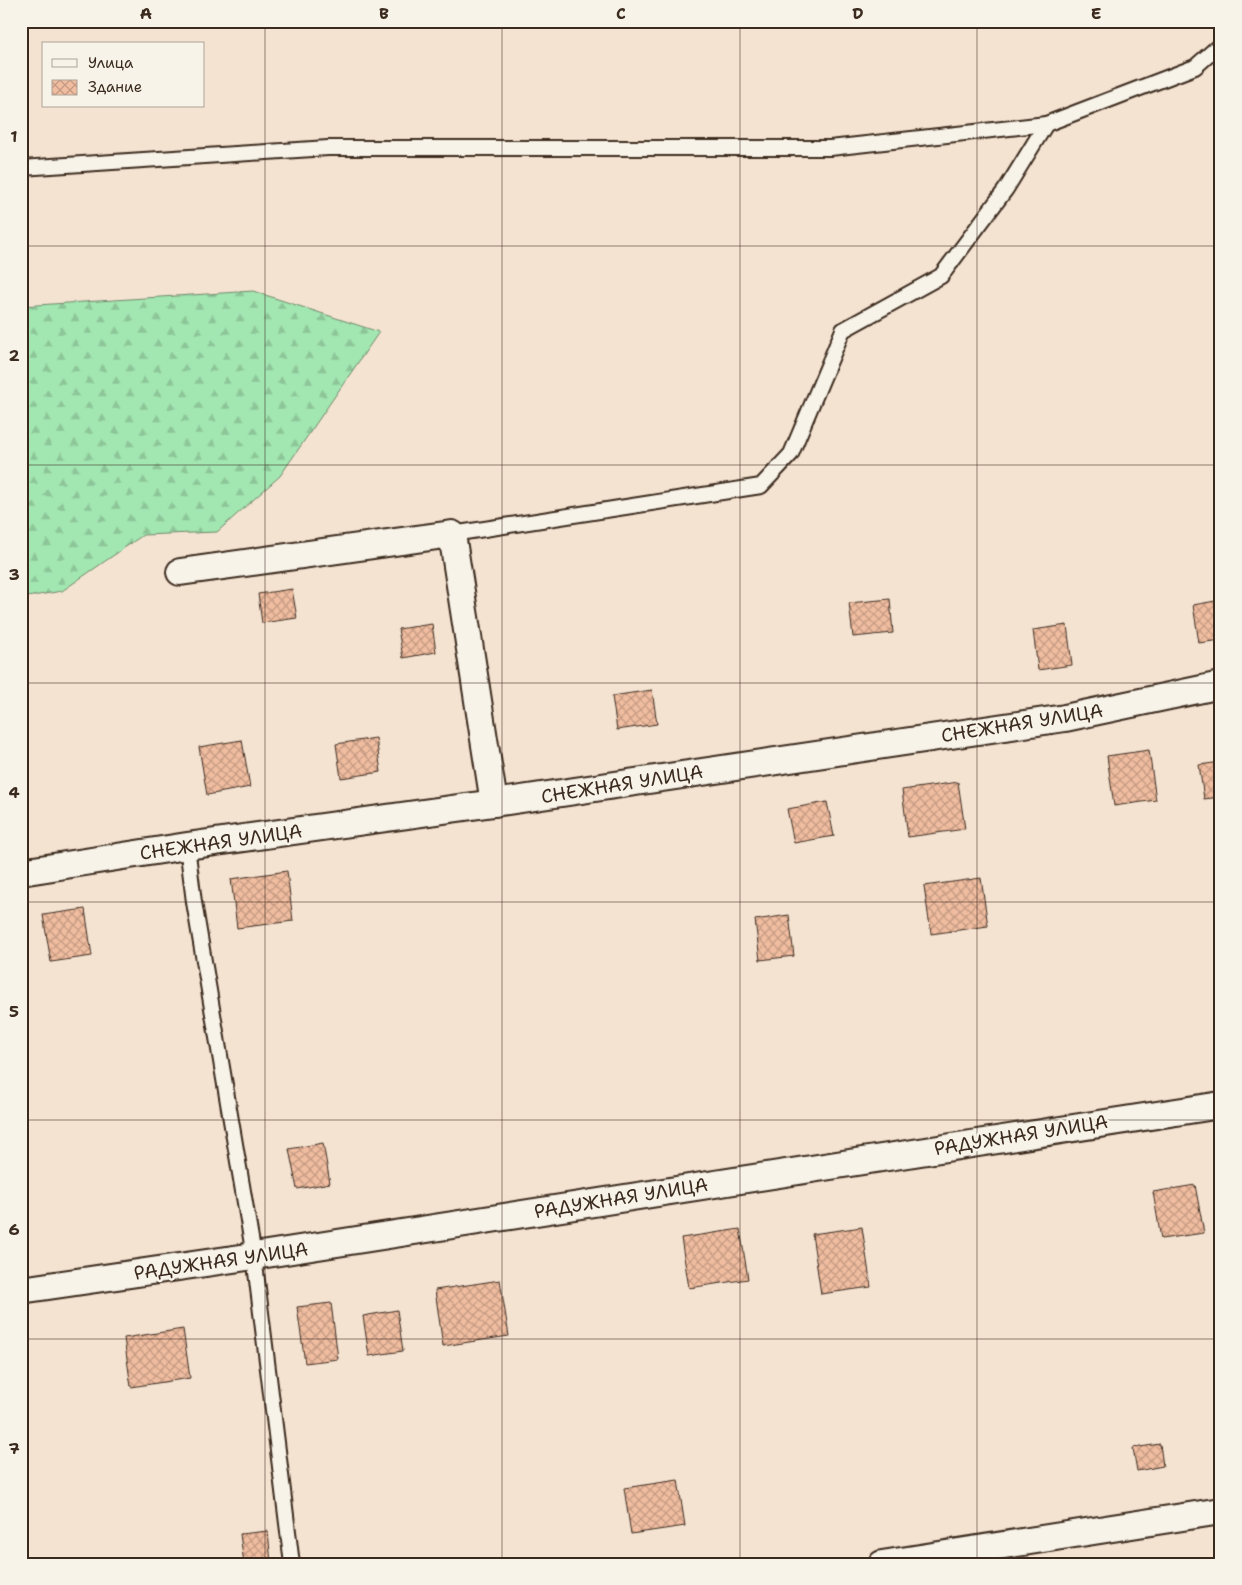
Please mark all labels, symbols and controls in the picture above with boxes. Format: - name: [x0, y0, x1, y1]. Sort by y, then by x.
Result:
- text: A: [140, 3, 152, 24]
- text: B: [379, 3, 389, 24]
- text: C: [616, 3, 626, 24]
- text: D: [852, 3, 864, 24]
- text: E: [1091, 3, 1101, 24]
- legend: [42, 42, 205, 108]
- text: Улица: [88, 53, 134, 73]
- text: Здание: [88, 77, 142, 97]
- text: 1: [10, 126, 18, 147]
- text: 2: [8, 345, 20, 366]
- text: 3: [8, 564, 20, 585]
- street label: СНЕЖНАЯ УЛИЦА: [939, 698, 1105, 748]
- street label: СНЕЖНАЯ УЛИЦА: [539, 759, 705, 809]
- text: 4: [8, 782, 20, 803]
- street label: СНЕЖНАЯ УЛИЦА: [138, 818, 304, 866]
- text: 5: [9, 1001, 19, 1022]
- street label: РАДУЖНАЯ УЛИЦА: [932, 1109, 1110, 1161]
- street label: РАДУЖНАЯ УЛИЦА: [532, 1172, 710, 1224]
- text: 6: [8, 1219, 20, 1240]
- street label: РАДУЖНАЯ УЛИЦА: [132, 1236, 310, 1286]
- text: 7: [8, 1438, 20, 1459]

